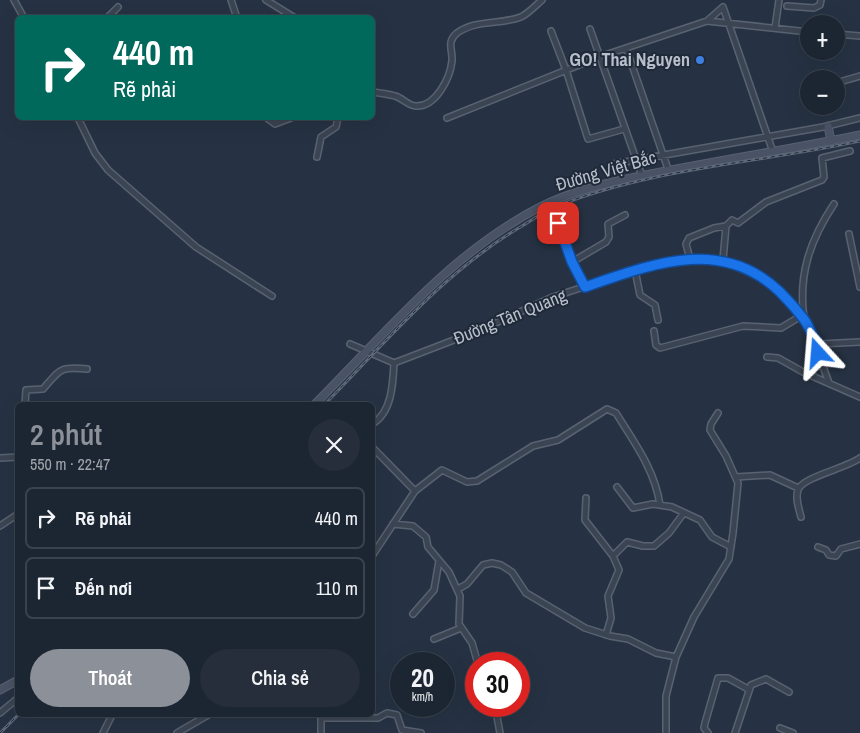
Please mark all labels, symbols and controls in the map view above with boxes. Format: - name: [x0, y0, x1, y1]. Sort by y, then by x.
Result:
- map controls: [800, 15, 845, 115]
- button: +: [800, 15, 845, 60]
- text: 440 m: [113, 29, 194, 76]
- icon: right: [30, 35, 95, 100]
- place label: GO! Thai Nguyen: [569, 47, 690, 72]
- marker: GO! Thai Nguyen: [694, 54, 706, 66]
- button: −: [800, 70, 845, 115]
- text: Rẽ phải: [113, 74, 176, 104]
- street label: Đường Việt Bắc: [553, 144, 659, 197]
- pin: [537, 202, 579, 244]
- icon: arrive: [544, 209, 572, 237]
- street label: Đường Tân Quang: [450, 282, 571, 351]
- position arrow: [791, 326, 843, 378]
- text: 2 phút: [30, 414, 102, 454]
- button: close: [308, 419, 360, 471]
- text: 550 m · 22:47: [30, 453, 110, 475]
- icon: right: [32, 504, 60, 532]
- text: Rẽ phải: [75, 505, 131, 531]
- text: 440 m: [315, 505, 358, 531]
- icon: arrive: [32, 574, 60, 602]
- text: Đến nơi: [75, 575, 132, 601]
- text: 110 m: [316, 575, 358, 601]
- button: Thoát: [30, 649, 190, 707]
- button: Chia sẻ: [200, 649, 360, 707]
- speed limit sign: 30: [465, 652, 530, 717]
- text: 20: [411, 661, 434, 695]
- text: km/h: [412, 689, 433, 705]

